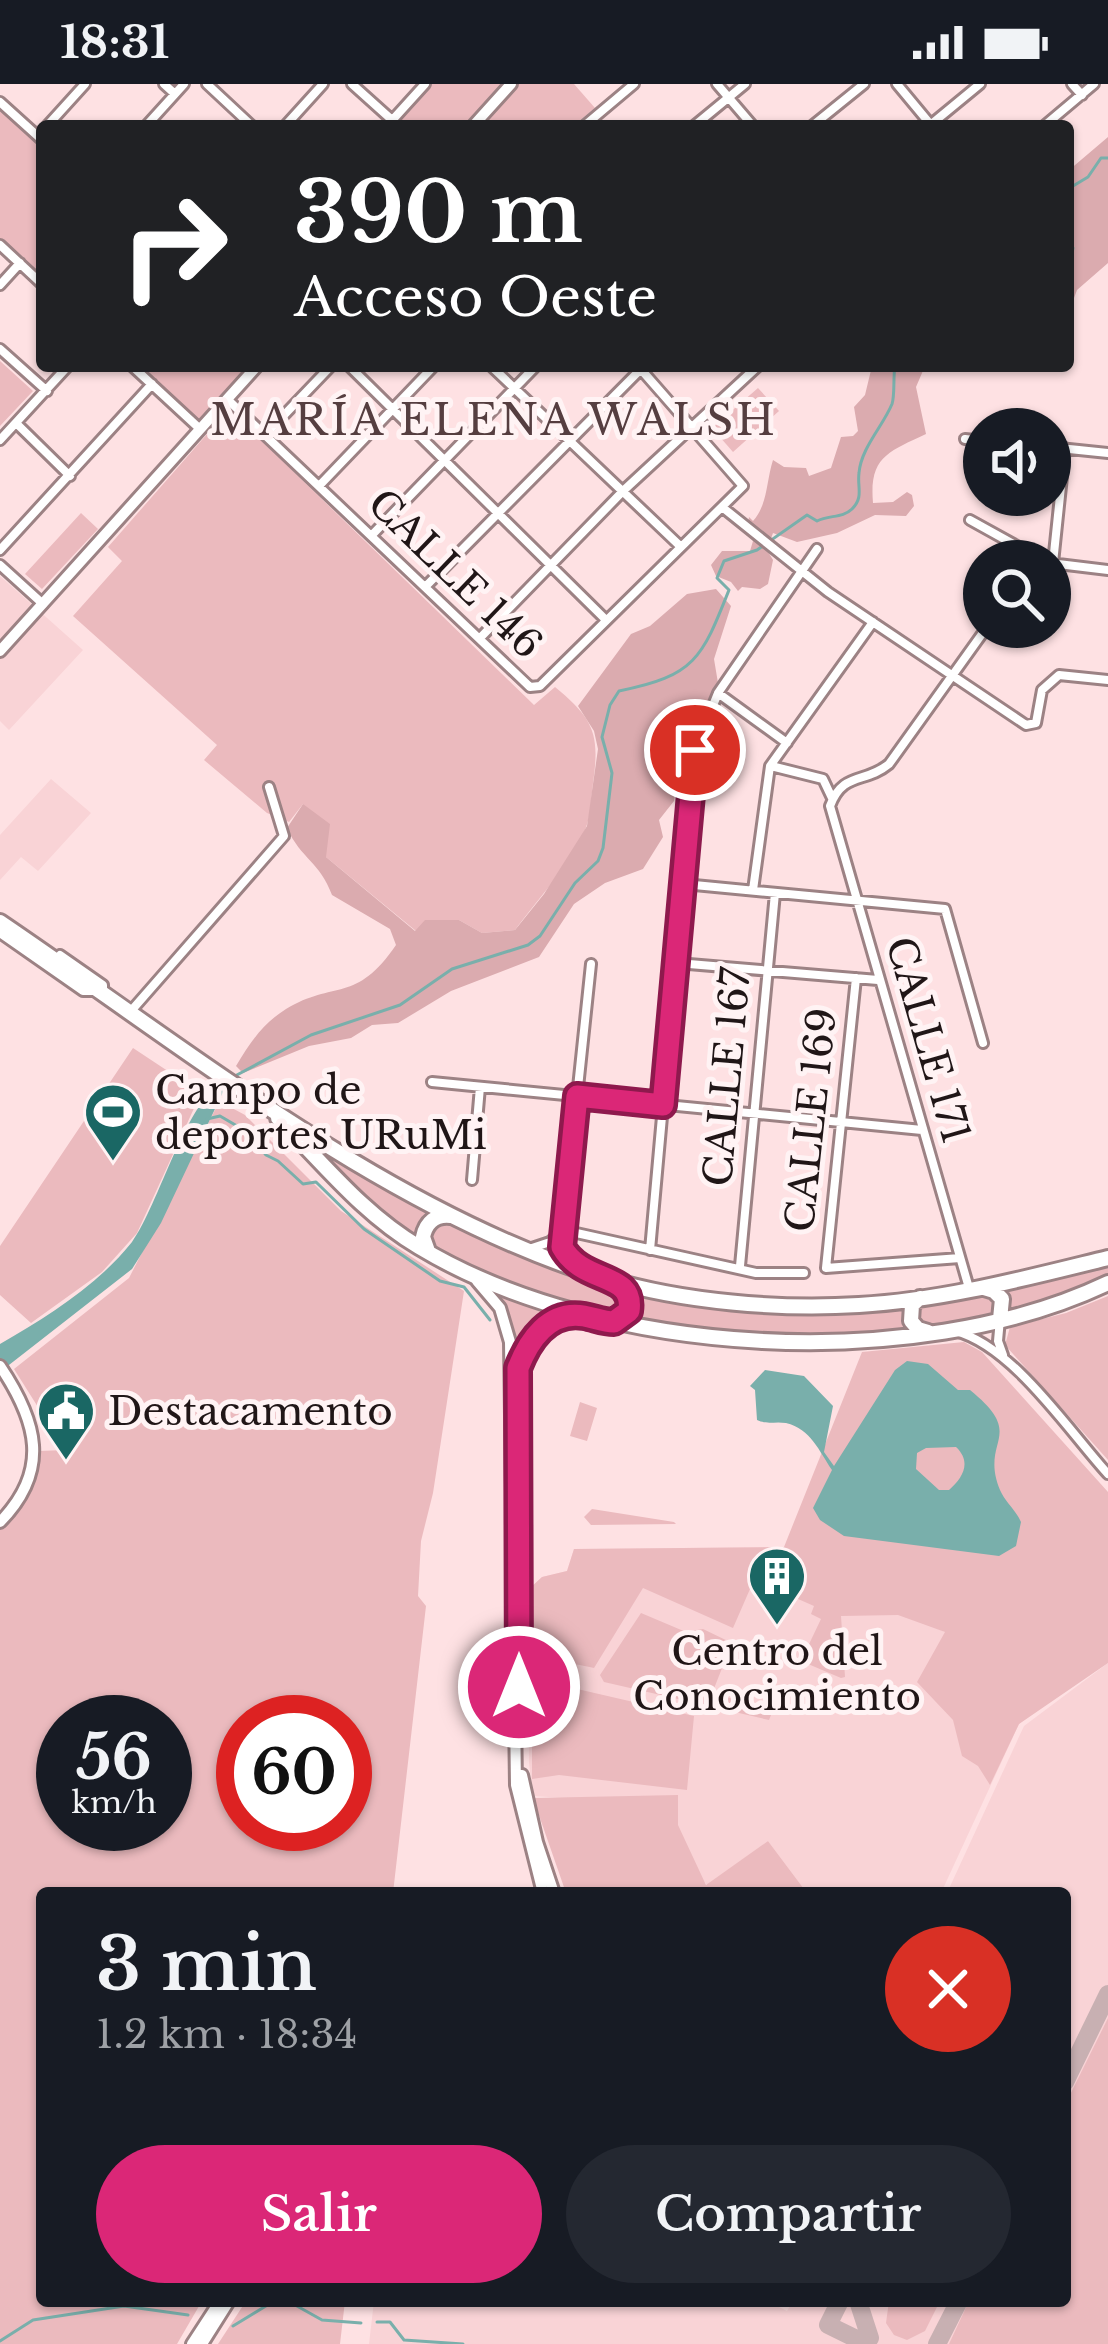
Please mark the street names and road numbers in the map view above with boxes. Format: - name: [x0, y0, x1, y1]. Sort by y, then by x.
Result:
- street label: CALLE 146: [358, 479, 552, 669]
- street label: CALLE 171: [875, 931, 981, 1149]
- street label: CALLE 167: [693, 965, 761, 1189]
- street label: CALLE 169: [775, 1005, 847, 1235]

